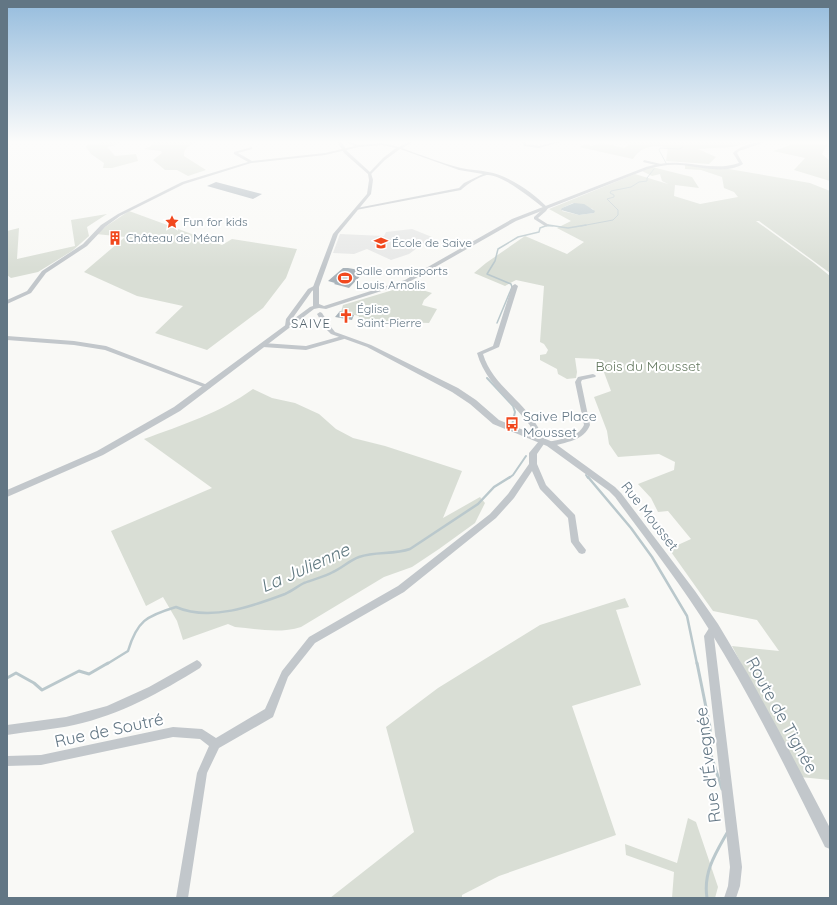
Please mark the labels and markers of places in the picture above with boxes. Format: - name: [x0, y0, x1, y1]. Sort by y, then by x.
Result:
- place icon: Fun for kids: [164, 214, 180, 230]
- place label: Fun for kids: [183, 214, 248, 229]
- building icon: Château de Méan: [107, 230, 123, 246]
- place label: Château de Méan: [126, 230, 224, 245]
- school or university icon: École de Saive: [373, 235, 389, 251]
- place label: École de Saive: [392, 235, 472, 250]
- place label: Salle omnisports Louis Arnolis: [356, 263, 448, 292]
- sports icon: Salle omnisports Louis Arnolis: [337, 270, 353, 286]
- place label: Église Saint-Pierre: [357, 301, 422, 330]
- church icon: Église Saint-Pierre: [338, 308, 354, 324]
- place label: Saive Place Mousset: [523, 407, 597, 441]
- bus stop icon: Saive Place Mousset: [504, 416, 520, 432]

